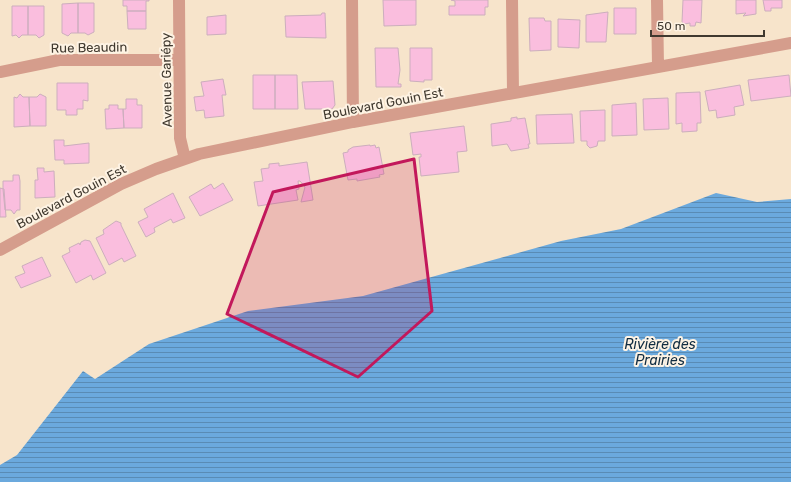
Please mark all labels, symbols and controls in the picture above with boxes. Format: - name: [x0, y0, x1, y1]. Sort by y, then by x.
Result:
- scale bar: [651, 12, 764, 38]
- text: 50 m: [657, 19, 685, 33]
- street label: Avenue Gariépy: [158, 32, 175, 128]
- street label: Rue Beaudin: [51, 39, 127, 56]
- street label: Boulevard Gouin Est: [322, 84, 444, 122]
- street label: Boulevard Gouin Est: [14, 161, 129, 232]
- water label: Rivière des Prairies: [624, 336, 696, 369]

